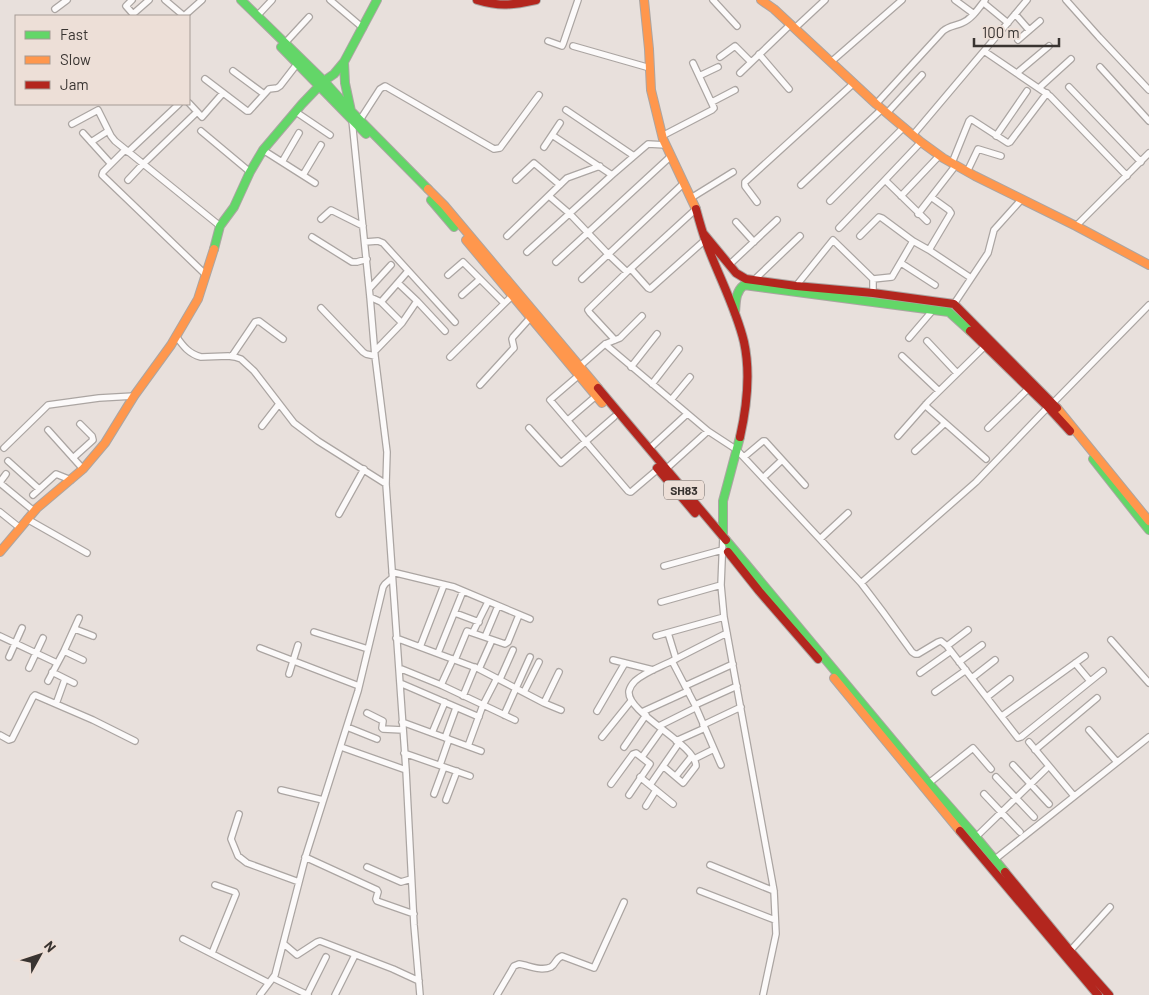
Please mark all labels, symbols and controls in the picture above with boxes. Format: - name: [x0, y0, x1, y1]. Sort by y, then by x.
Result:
- legend: [15, 15, 190, 105]
- scale bar: [974, 15, 1059, 47]
- text: 100 m: [982, 23, 1020, 41]
- text: Fast: [60, 25, 88, 43]
- text: Slow: [60, 50, 91, 68]
- text: Jam: [60, 75, 89, 93]
- road number: SH83: [664, 480, 704, 500]
- north arrow: [15, 930, 65, 980]
- text: N: [41, 937, 60, 955]

